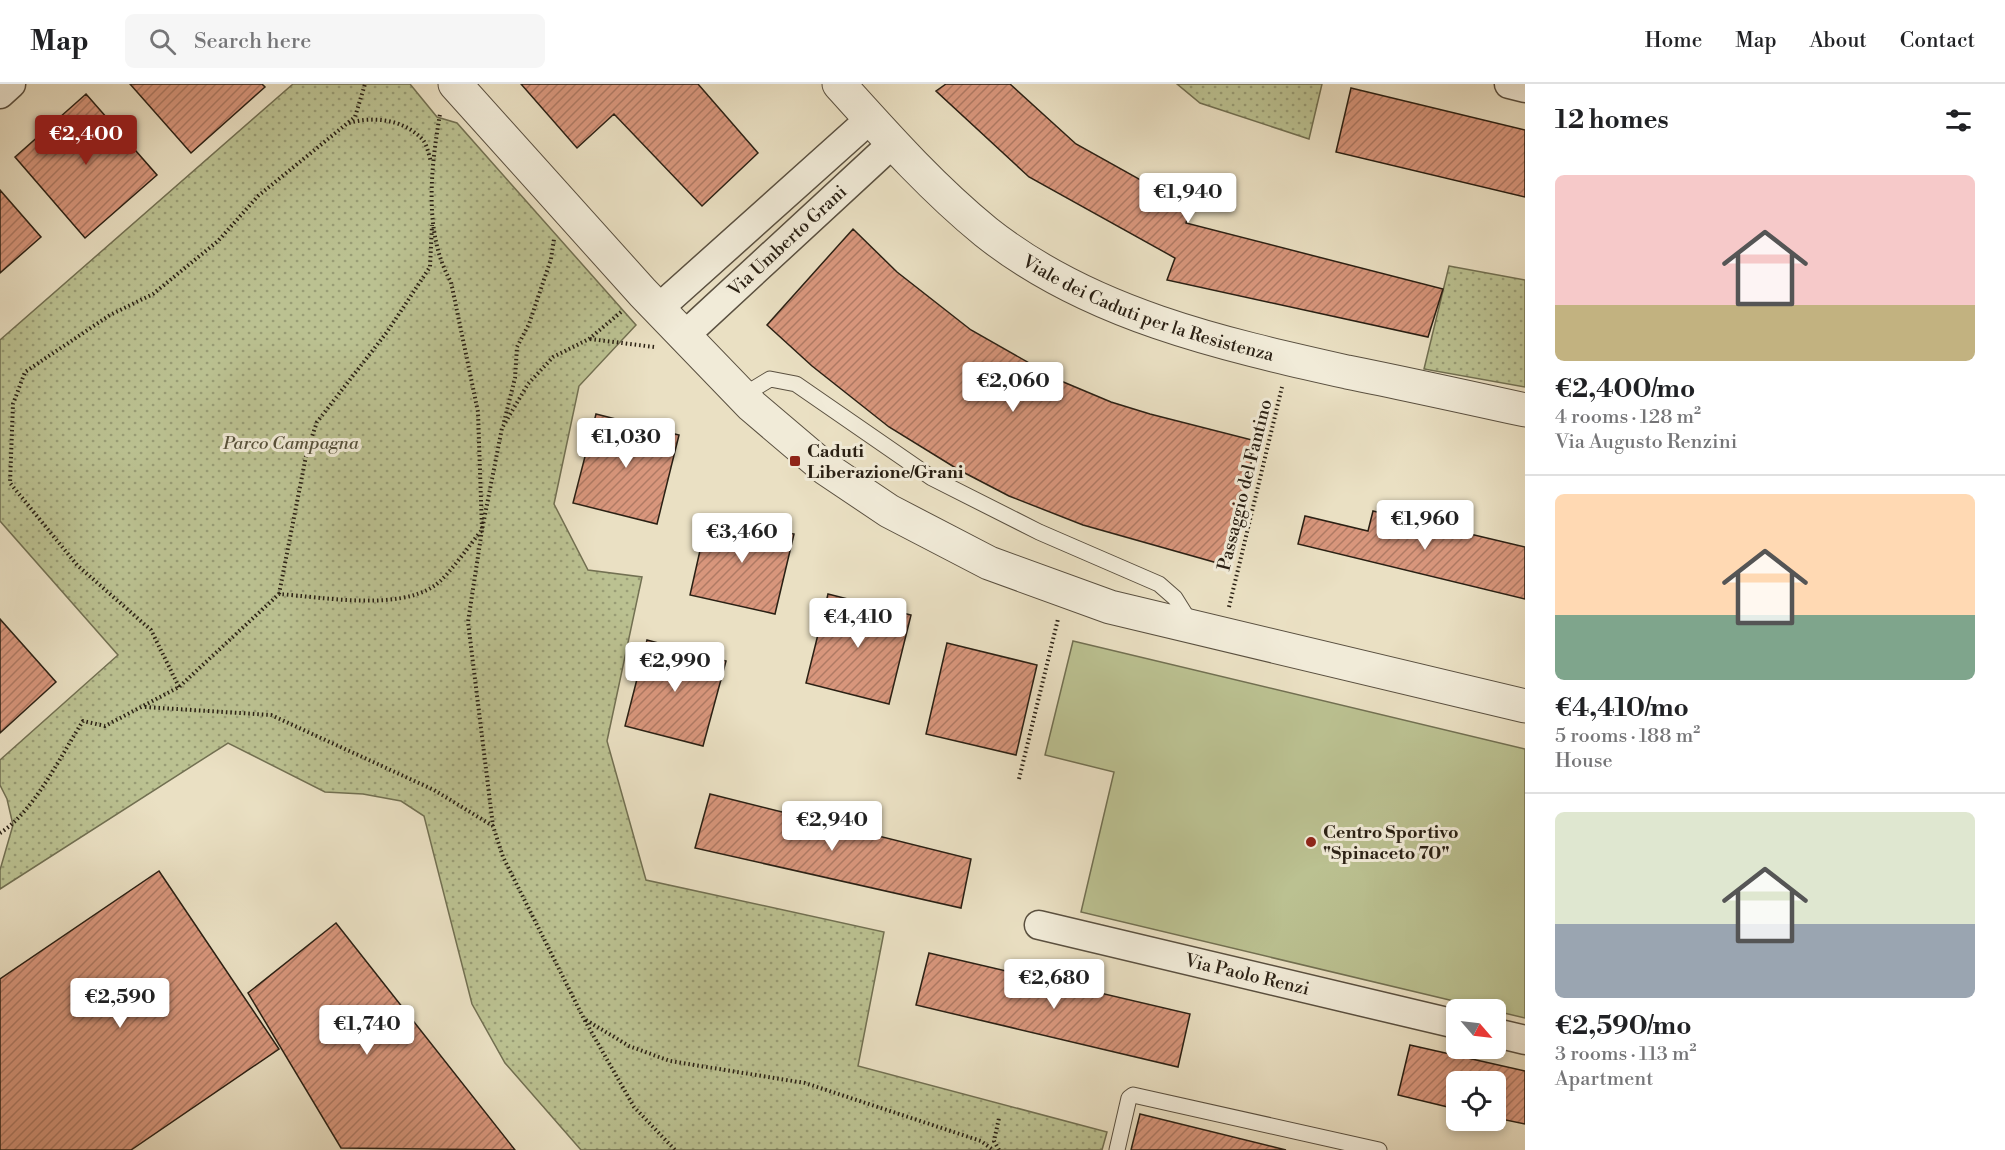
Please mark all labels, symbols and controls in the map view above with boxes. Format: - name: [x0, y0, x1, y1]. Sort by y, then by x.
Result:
- search box: [125, 14, 545, 68]
- text: Map: [30, 24, 89, 59]
- icon: search: [146, 25, 179, 58]
- text: Search here: [194, 28, 311, 55]
- text: Home: [1645, 28, 1702, 54]
- text: Map: [1735, 28, 1777, 54]
- text: About: [1810, 28, 1867, 54]
- text: Contact: [1900, 28, 1975, 54]
- text: 12 homes: [1555, 104, 1669, 136]
- icon: filters: [1942, 104, 1975, 137]
- pin: €2,400: [37, 115, 135, 166]
- text: €2,400: [49, 122, 123, 147]
- pin: €1,940: [1139, 173, 1237, 224]
- street label: Via Umberto Grani: [722, 180, 852, 302]
- text: €1,940: [1153, 180, 1223, 205]
- icon: home: [1711, 214, 1819, 322]
- street label: Viale dei Caduti per la Resistenza: [1017, 249, 1277, 366]
- pin: €2,060: [964, 362, 1062, 413]
- text: €2,060: [976, 369, 1050, 394]
- text: €2,400/mo: [1555, 373, 1695, 405]
- street label: Passaggio del Fantino: [1213, 397, 1277, 573]
- text: 4 rooms · 128 m²: [1555, 405, 1701, 430]
- pin: €1,030: [577, 418, 675, 469]
- text: €1,030: [591, 425, 661, 450]
- text: Via Augusto Renzini: [1555, 430, 1737, 455]
- park label: Parco Campagna: [222, 432, 360, 455]
- place label: Caduti Liberazione/Grani: [807, 440, 964, 484]
- marker: Caduti Liberazione/Grani: [788, 454, 802, 468]
- pin: €1,960: [1376, 500, 1474, 551]
- text: €1,960: [1391, 507, 1459, 532]
- pin: €3,460: [693, 513, 791, 564]
- text: €3,460: [706, 520, 778, 545]
- icon: home: [1711, 533, 1819, 641]
- pin: €4,410: [809, 598, 907, 649]
- text: €4,410: [823, 605, 893, 630]
- pin: €2,990: [626, 642, 724, 693]
- text: €2,990: [639, 649, 711, 674]
- text: €4,410/mo: [1555, 692, 1689, 724]
- text: 5 rooms · 188 m²: [1555, 724, 1700, 749]
- text: House: [1555, 749, 1613, 774]
- pin: €2,940: [783, 801, 881, 852]
- text: €2,940: [796, 808, 868, 833]
- place label: Centro Sportivo "Spinaceto 70": [1323, 821, 1459, 865]
- marker: Centro Sportivo "Spinaceto 70": [1304, 835, 1318, 849]
- icon: home: [1711, 851, 1819, 959]
- street label: Via Paolo Renzi: [1182, 948, 1312, 1000]
- pin: €2,680: [1005, 959, 1103, 1010]
- text: €2,680: [1018, 966, 1090, 991]
- pin: €2,590: [71, 978, 169, 1029]
- text: €2,590: [84, 985, 156, 1010]
- north arrow: [1446, 999, 1506, 1059]
- map controls: [1446, 999, 1506, 1131]
- pin: €1,740: [318, 1005, 416, 1056]
- text: €2,590/mo: [1555, 1010, 1692, 1042]
- text: €1,740: [333, 1012, 401, 1037]
- text: 3 rooms · 113 m²: [1555, 1042, 1696, 1067]
- text: Apartment: [1555, 1067, 1653, 1092]
- button: locate: [1446, 1071, 1506, 1131]

